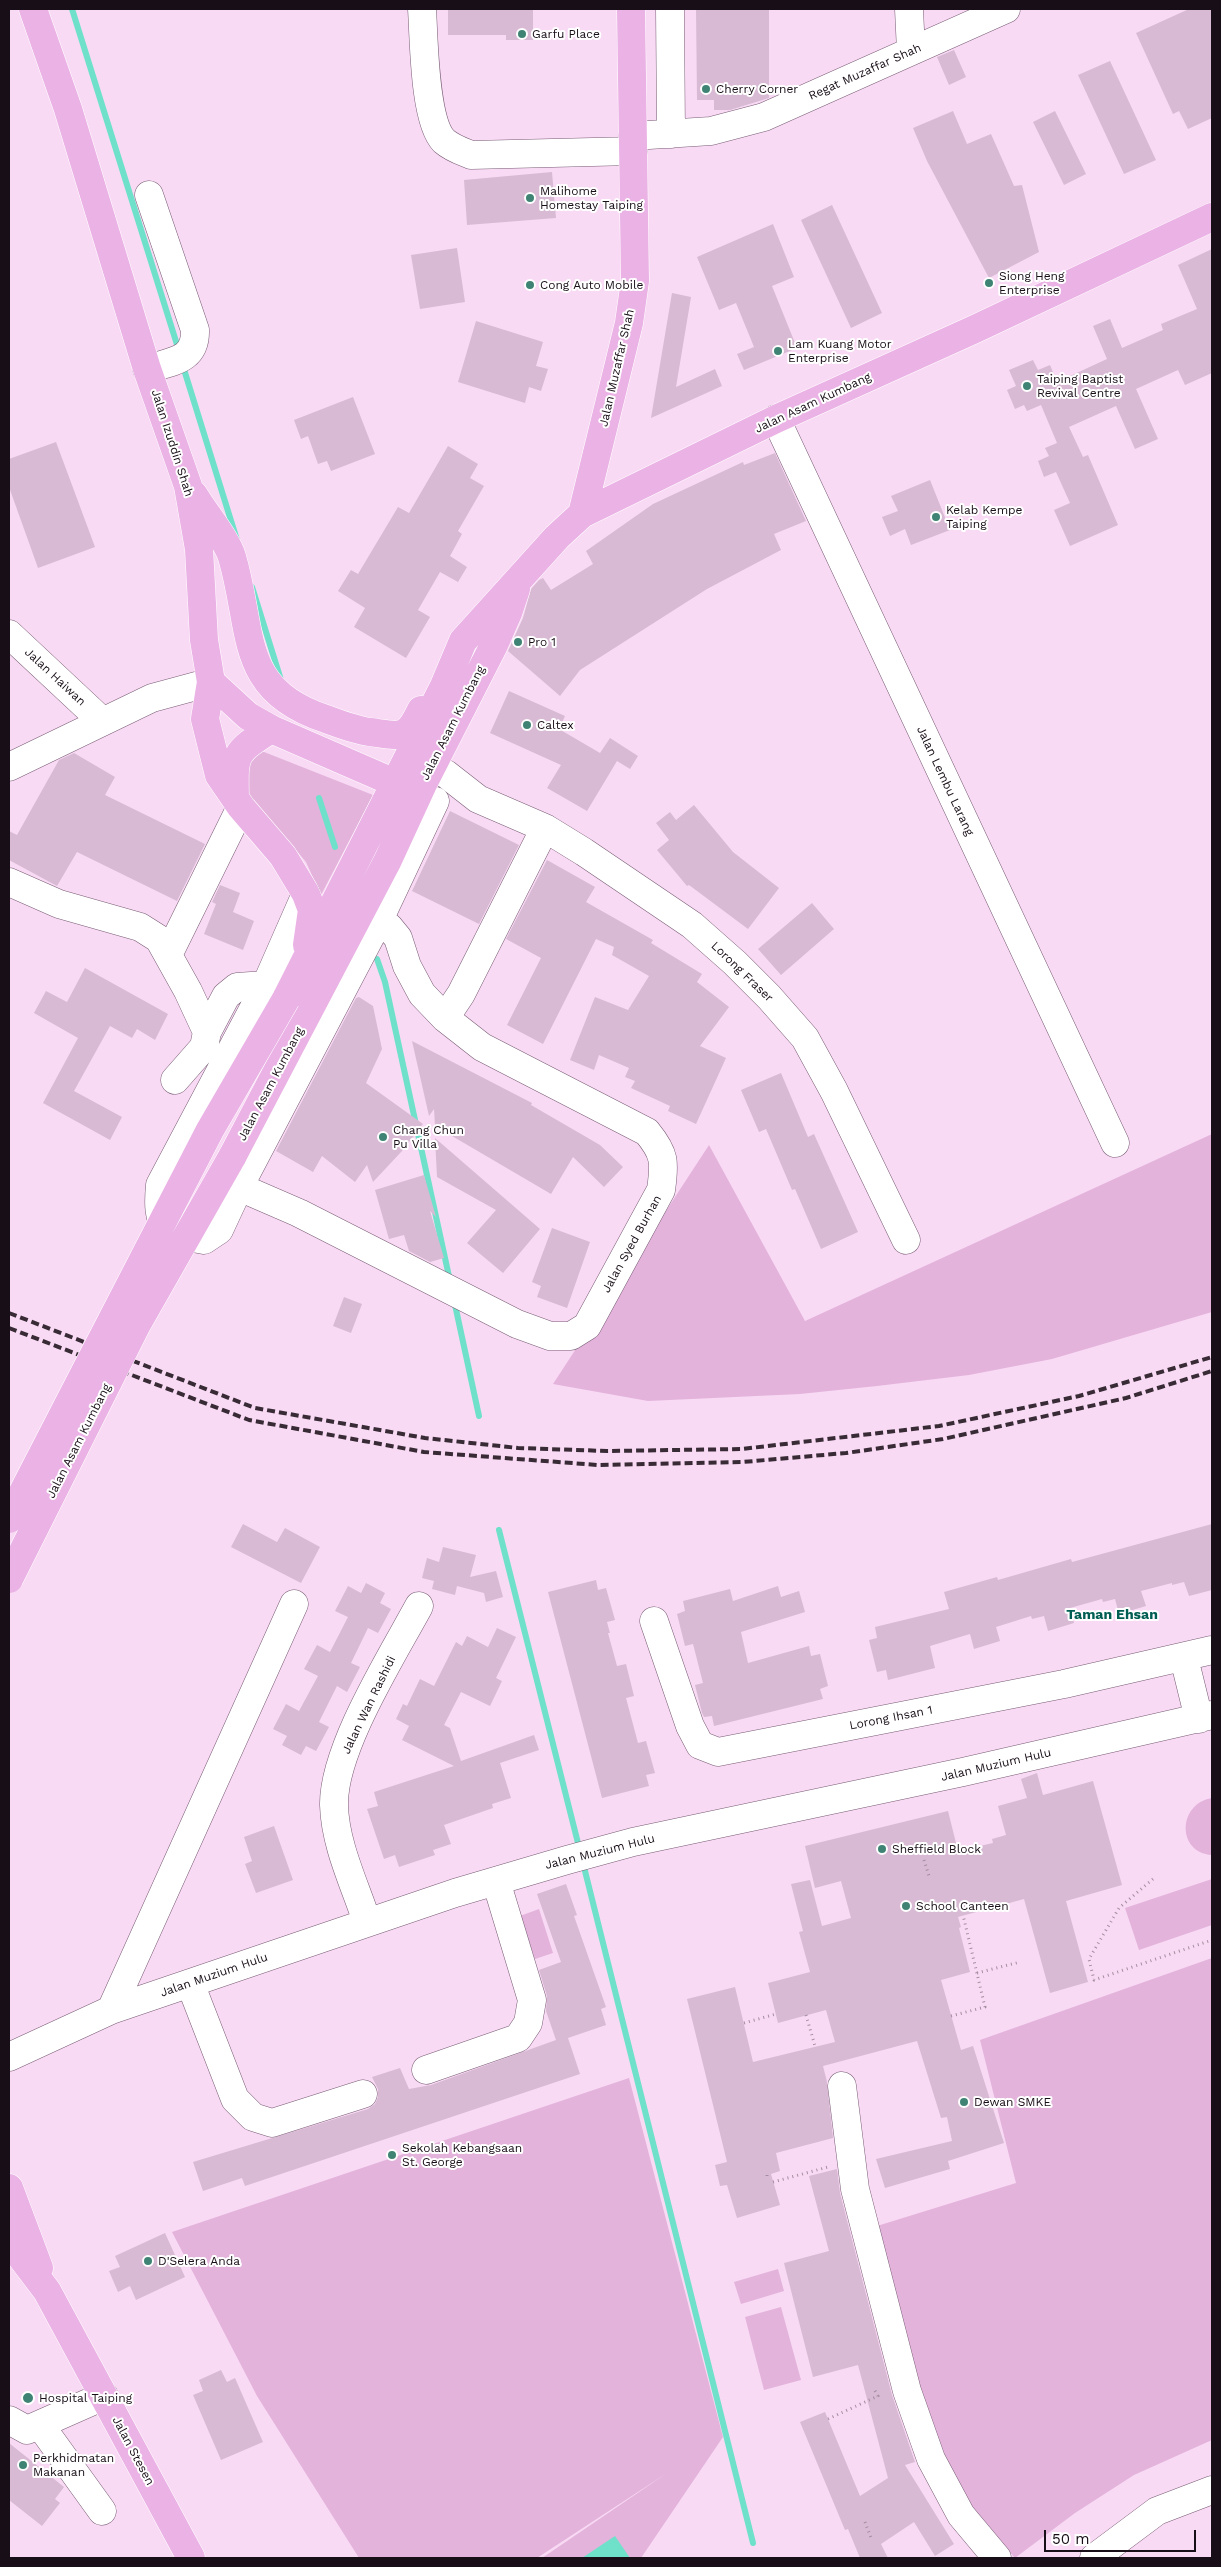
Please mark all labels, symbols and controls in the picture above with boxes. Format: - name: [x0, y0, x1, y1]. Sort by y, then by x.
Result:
- place label: Garfu Place: [532, 27, 600, 41]
- marker: Garfu Place: [516, 28, 528, 40]
- street label: Regat Muzaffar Shah: [807, 41, 923, 103]
- place label: Cherry Corner: [716, 82, 798, 96]
- marker: Cherry Corner: [700, 83, 712, 95]
- place label: Malihome Homestay Taiping: [540, 184, 643, 212]
- marker: Malihome Homestay Taiping: [524, 192, 536, 204]
- place label: Siong Heng Enterprise: [999, 269, 1064, 297]
- marker: Siong Heng Enterprise: [983, 277, 995, 289]
- place label: Cong Auto Mobile: [540, 278, 644, 292]
- marker: Cong Auto Mobile: [524, 279, 536, 291]
- street label: Jalan Muzaffar Shah: [596, 308, 638, 428]
- place label: Lam Kuang Motor Enterprise: [788, 337, 892, 365]
- marker: Lam Kuang Motor Enterprise: [772, 345, 784, 357]
- street label: Jalan Asam Kumbang: [753, 370, 873, 436]
- place label: Taiping Baptist Revival Centre: [1037, 372, 1123, 400]
- marker: Taiping Baptist Revival Centre: [1021, 380, 1033, 392]
- street label: Jalan Izuddin Shah: [148, 388, 196, 498]
- place label: Kelab Kempe Taiping: [946, 503, 1023, 531]
- marker: Kelab Kempe Taiping: [930, 511, 942, 523]
- place label: Pro 1: [528, 635, 556, 649]
- marker: Pro 1: [512, 636, 524, 648]
- street label: Jalan Haiwan: [21, 645, 89, 709]
- street label: Jalan Asam Kumbang: [418, 663, 488, 783]
- place label: Caltex: [537, 718, 574, 732]
- marker: Caltex: [521, 719, 533, 731]
- street label: Jalan Lembu Larang: [913, 724, 977, 838]
- street label: Lorong Fraser: [708, 939, 776, 1005]
- street label: Jalan Asam Kumbang: [235, 1025, 307, 1143]
- place label: Chang Chun Pu Villa: [393, 1123, 464, 1151]
- marker: Chang Chun Pu Villa: [377, 1131, 389, 1143]
- street label: Jalan Syed Burhan: [599, 1193, 665, 1295]
- street label: Jalan Asam Kumbang: [44, 1381, 114, 1501]
- district label: Taman Ehsan: [1066, 1607, 1158, 1623]
- street label: Jalan Wan Rashidi: [339, 1654, 399, 1756]
- street label: Lorong Ihsan 1: [848, 1703, 934, 1733]
- street label: Jalan Muzium Hulu: [940, 1745, 1052, 1785]
- street label: Jalan Muzium Hulu: [544, 1831, 656, 1873]
- place label: Sheffield Block: [892, 1842, 981, 1856]
- marker: Sheffield Block: [876, 1843, 888, 1855]
- place label: School Canteen: [916, 1899, 1009, 1913]
- marker: School Canteen: [900, 1900, 912, 1912]
- street label: Jalan Muzium Hulu: [158, 1950, 270, 2000]
- place label: Dewan SMKE: [974, 2095, 1051, 2109]
- marker: Dewan SMKE: [958, 2096, 970, 2108]
- place label: Sekolah Kebangsaan St. George: [402, 2141, 522, 2169]
- marker: Sekolah Kebangsaan St. George: [386, 2149, 398, 2161]
- place label: D'Selera Anda: [158, 2254, 240, 2268]
- marker: D'Selera Anda: [142, 2255, 154, 2267]
- marker: Hospital Taiping: [21, 2391, 35, 2405]
- place label: Hospital Taiping: [39, 2391, 132, 2405]
- street label: Jalan Stesen: [109, 2414, 157, 2488]
- place label: Perkhidmatan Makanan: [33, 2451, 114, 2479]
- marker: Perkhidmatan Makanan: [17, 2459, 29, 2471]
- scale bar: [1046, 2520, 1198, 2552]
- text: 50 m: [1052, 2530, 1089, 2548]

